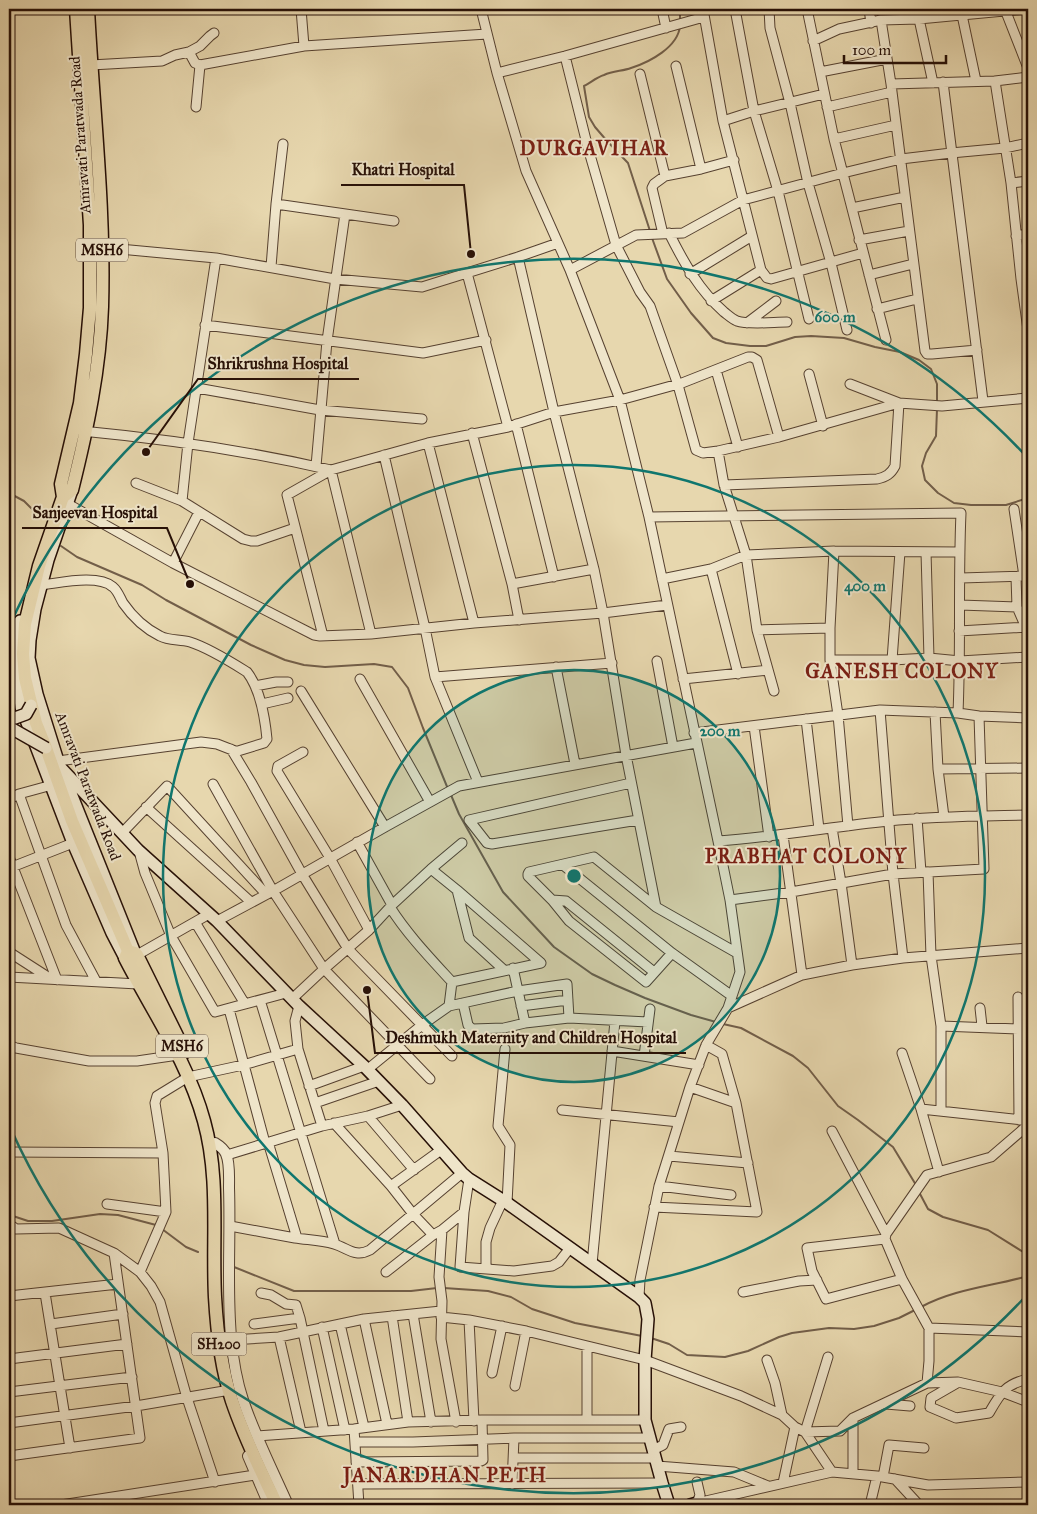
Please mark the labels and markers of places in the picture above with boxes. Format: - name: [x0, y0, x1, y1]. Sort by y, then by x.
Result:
- callout: Khatri Hospital: [341, 154, 464, 185]
- callout: Shrikrushna Hospital: [198, 348, 359, 379]
- callout: Sanjeevan Hospital: [22, 497, 167, 528]
- centre of rings: [565, 867, 583, 885]
- callout: Deshmukh Maternity and Children Hospital: [375, 1022, 686, 1053]

